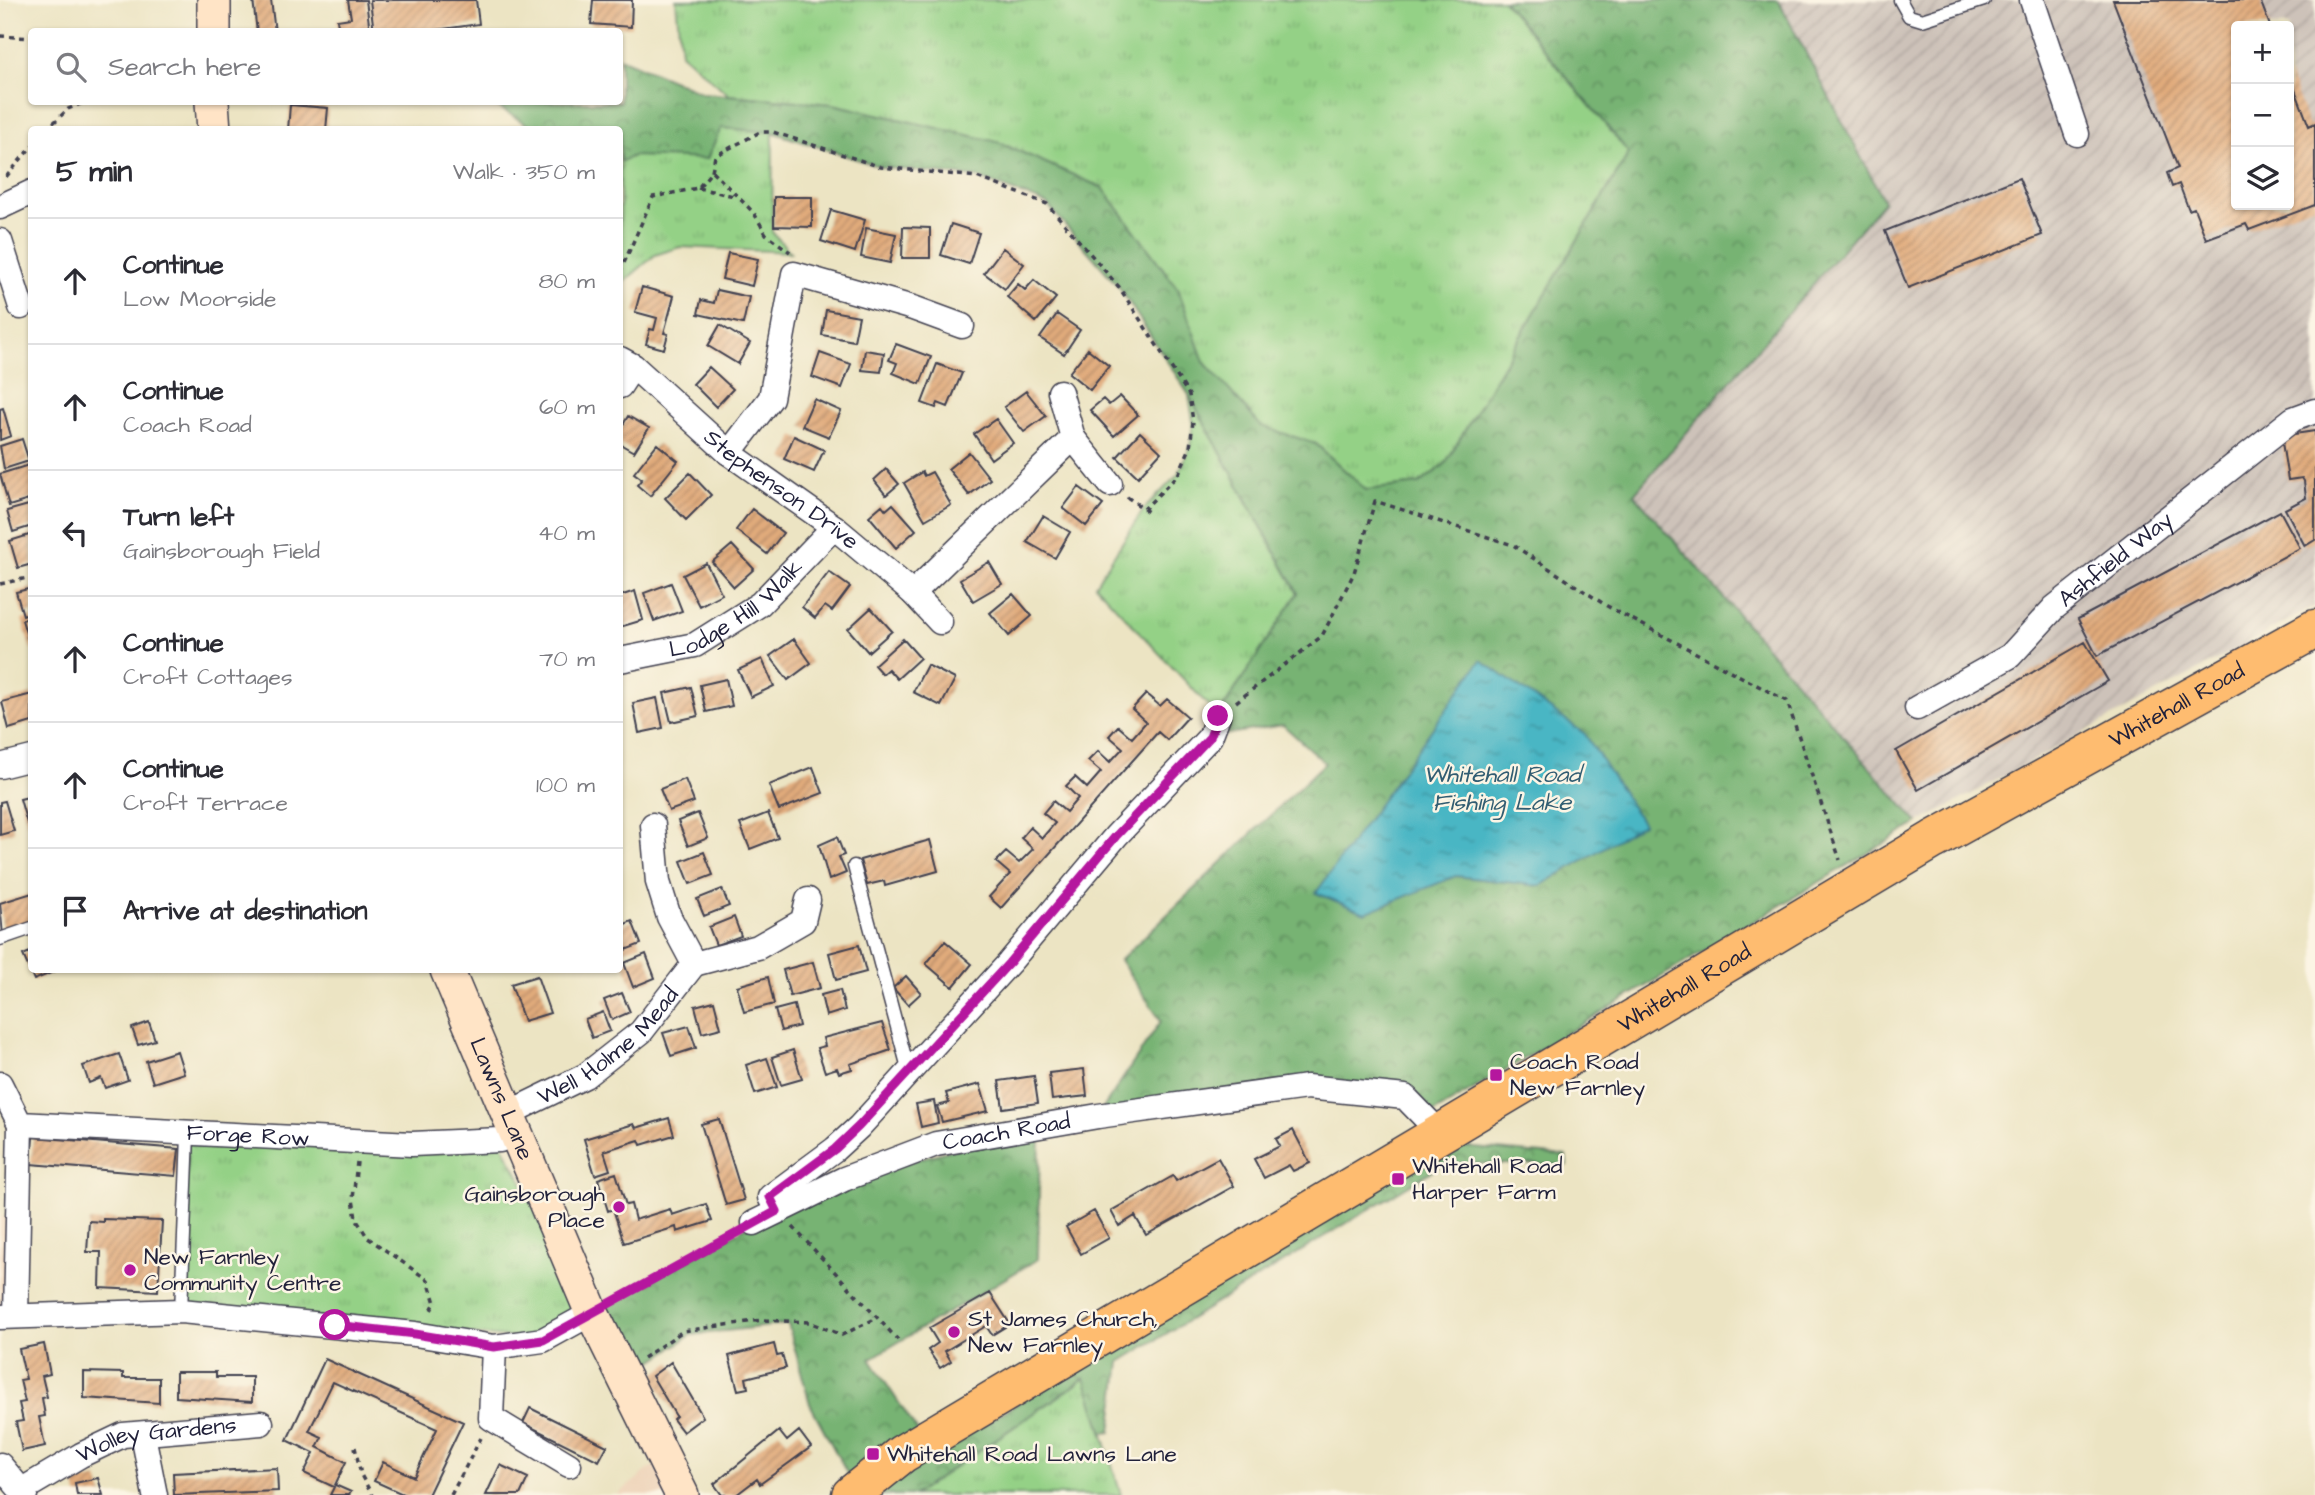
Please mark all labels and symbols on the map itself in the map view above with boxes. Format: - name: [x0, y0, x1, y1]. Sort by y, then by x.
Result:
- street label: Stephenson Drive: [697, 422, 866, 557]
- street label: Ashfield Way: [2051, 504, 2180, 615]
- street label: Lodge Hill Walk: [666, 552, 811, 666]
- street label: Whitehall Road: [2103, 655, 2251, 756]
- route end: [1202, 700, 1233, 731]
- water label: Whitehall Road Fishing Lake: [1423, 758, 1585, 821]
- street label: Whitehall Road: [1611, 936, 1757, 1040]
- street label: Well Holme Mead: [532, 980, 686, 1113]
- street label: Lawns Lane: [461, 1033, 542, 1165]
- place label: Coach Road New Farnley: [1510, 1046, 1646, 1105]
- marker: Coach Road New Farnley: [1488, 1067, 1504, 1083]
- street label: Coach Road: [940, 1105, 1073, 1159]
- street label: Forge Row: [186, 1117, 310, 1155]
- place label: Whitehall Road Harper Farm: [1412, 1150, 1563, 1208]
- marker: Whitehall Road Harper Farm: [1390, 1171, 1406, 1187]
- place label: Gainsborough Place: [464, 1178, 606, 1236]
- marker: Gainsborough Place: [611, 1199, 627, 1215]
- place label: New Farnley Community Centre: [144, 1241, 341, 1300]
- marker: New Farnley Community Centre: [122, 1262, 138, 1278]
- place label: St James Church, New Farnley: [968, 1303, 1158, 1362]
- route start: [319, 1309, 350, 1340]
- marker: St James Church, New Farnley: [946, 1324, 962, 1340]
- street label: Wolley Gardens: [71, 1409, 238, 1471]
- place label: Whitehall Road Lawns Lane: [887, 1438, 1177, 1470]
- marker: Whitehall Road Lawns Lane: [865, 1446, 881, 1462]

